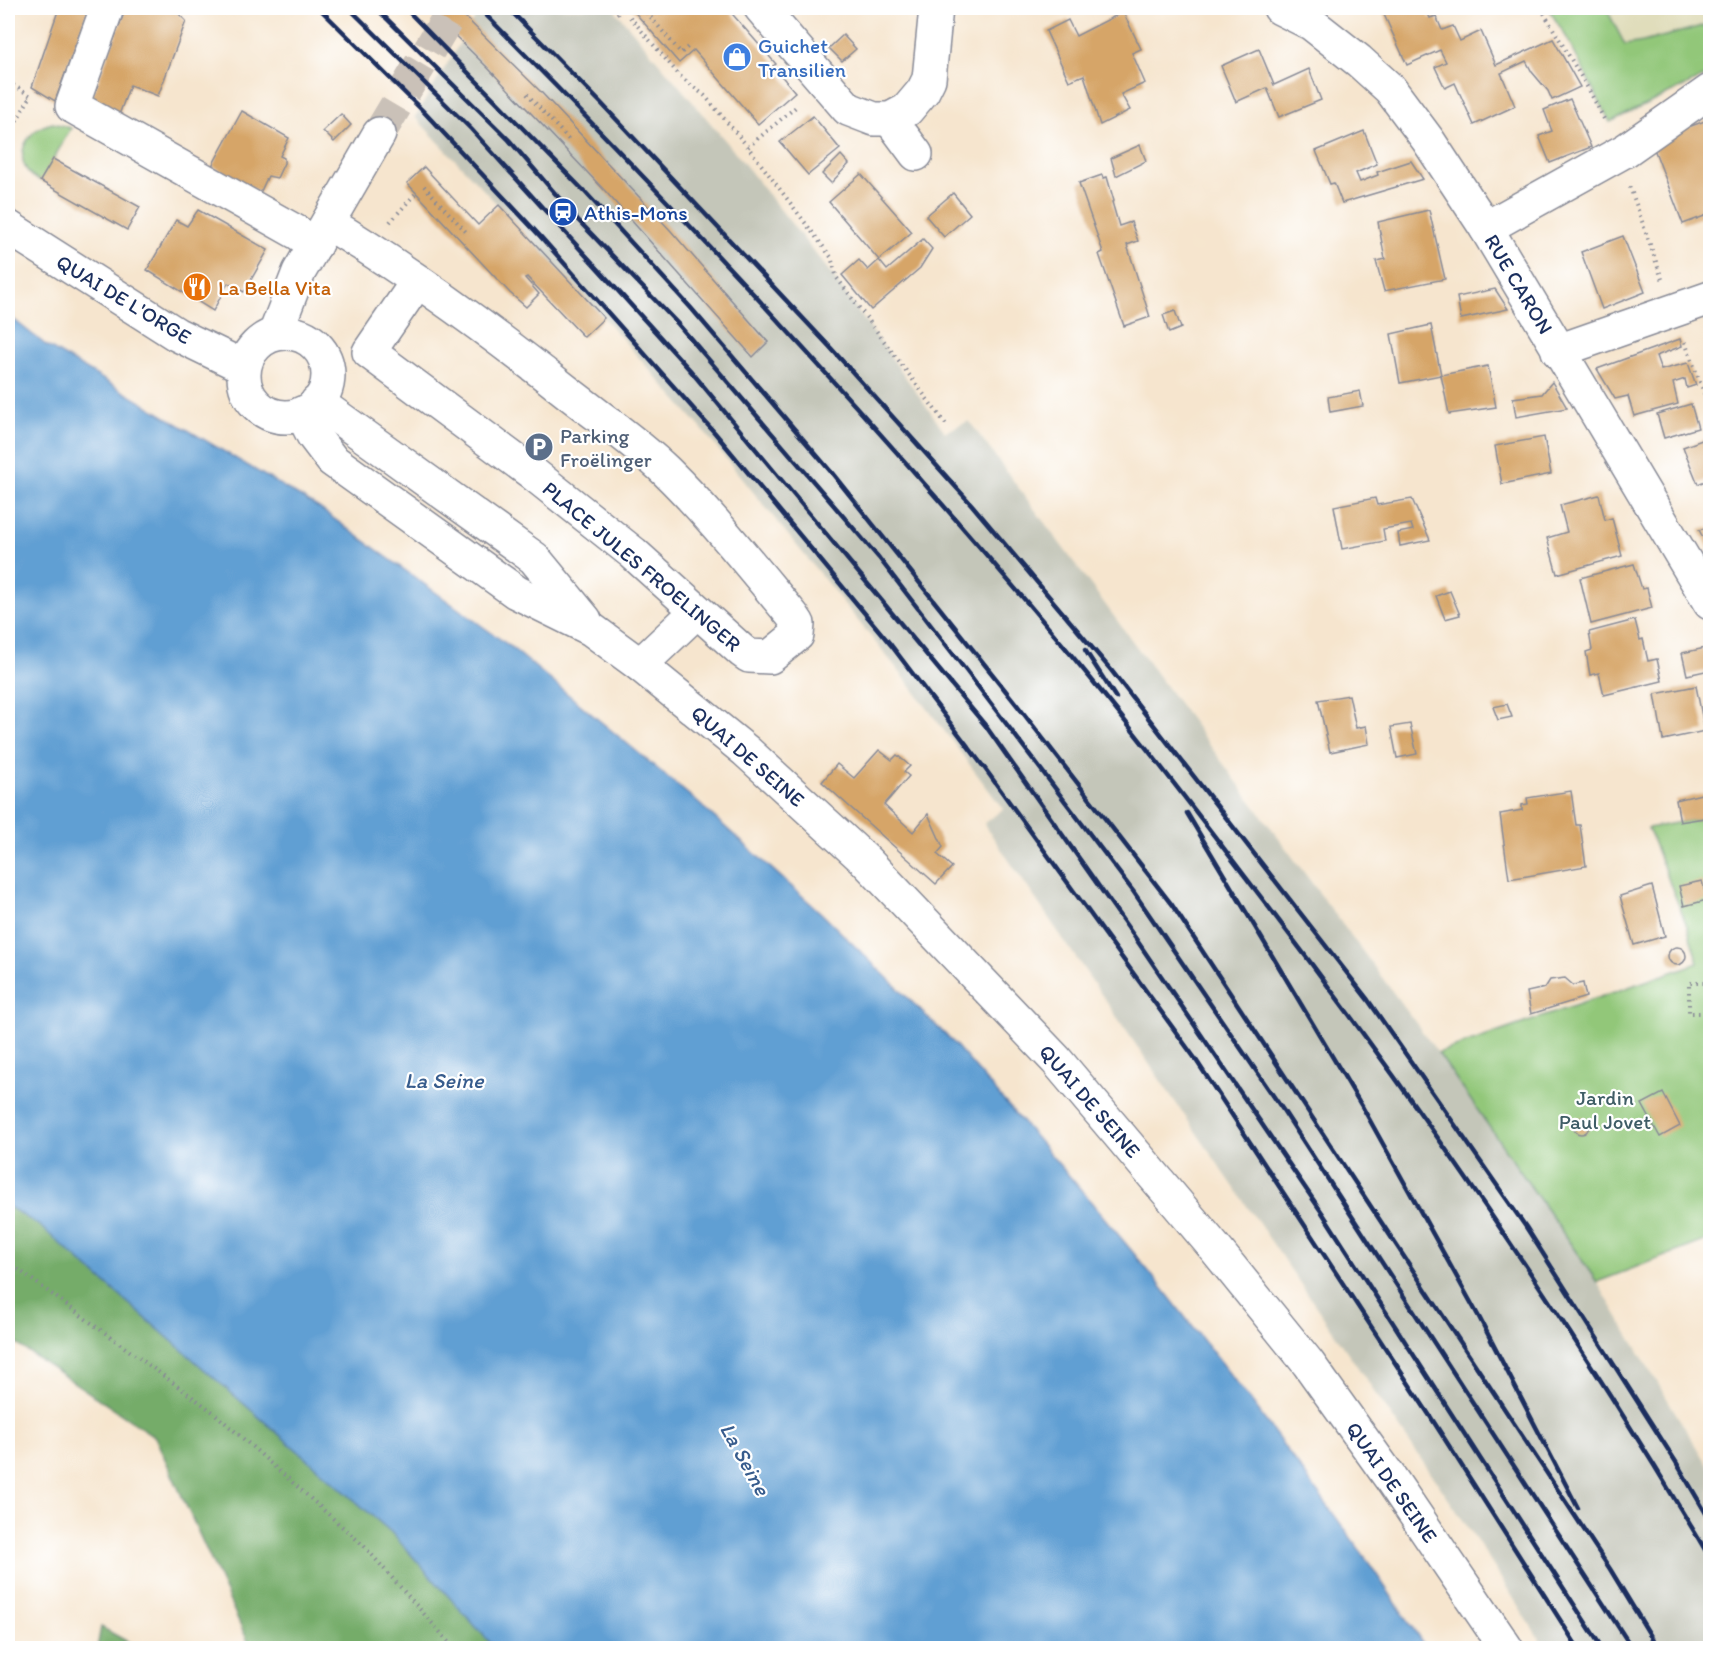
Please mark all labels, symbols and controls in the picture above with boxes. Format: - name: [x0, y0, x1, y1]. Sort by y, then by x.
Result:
- place label: Guichet Transilien: [758, 33, 846, 82]
- shop icon: Guichet Transilien: [721, 41, 753, 73]
- station icon: Athis-Mons: [547, 196, 579, 228]
- place label: Athis-Mons: [584, 200, 688, 225]
- street label: RUE CARON: [1479, 229, 1559, 339]
- street label: QUAI DE L'ORGE: [52, 249, 196, 349]
- restaurant icon: La Bella Vita: [181, 271, 213, 303]
- place label: La Bella Vita: [218, 275, 331, 300]
- place label: Parking Froëlinger: [560, 423, 652, 472]
- parking icon: Parking Froëlinger: [523, 431, 555, 463]
- street label: PLACE JULES FROELINGER: [538, 476, 746, 656]
- street label: QUAI DE SEINE: [686, 700, 810, 812]
- street label: QUAI DE SEINE: [1034, 1039, 1146, 1163]
- water label: La Seine: [405, 1067, 485, 1094]
- park label: Jardin Paul Jovet: [1559, 1085, 1651, 1134]
- street label: QUAI DE SEINE: [1341, 1417, 1443, 1547]
- water label: La Seine: [714, 1418, 777, 1501]

